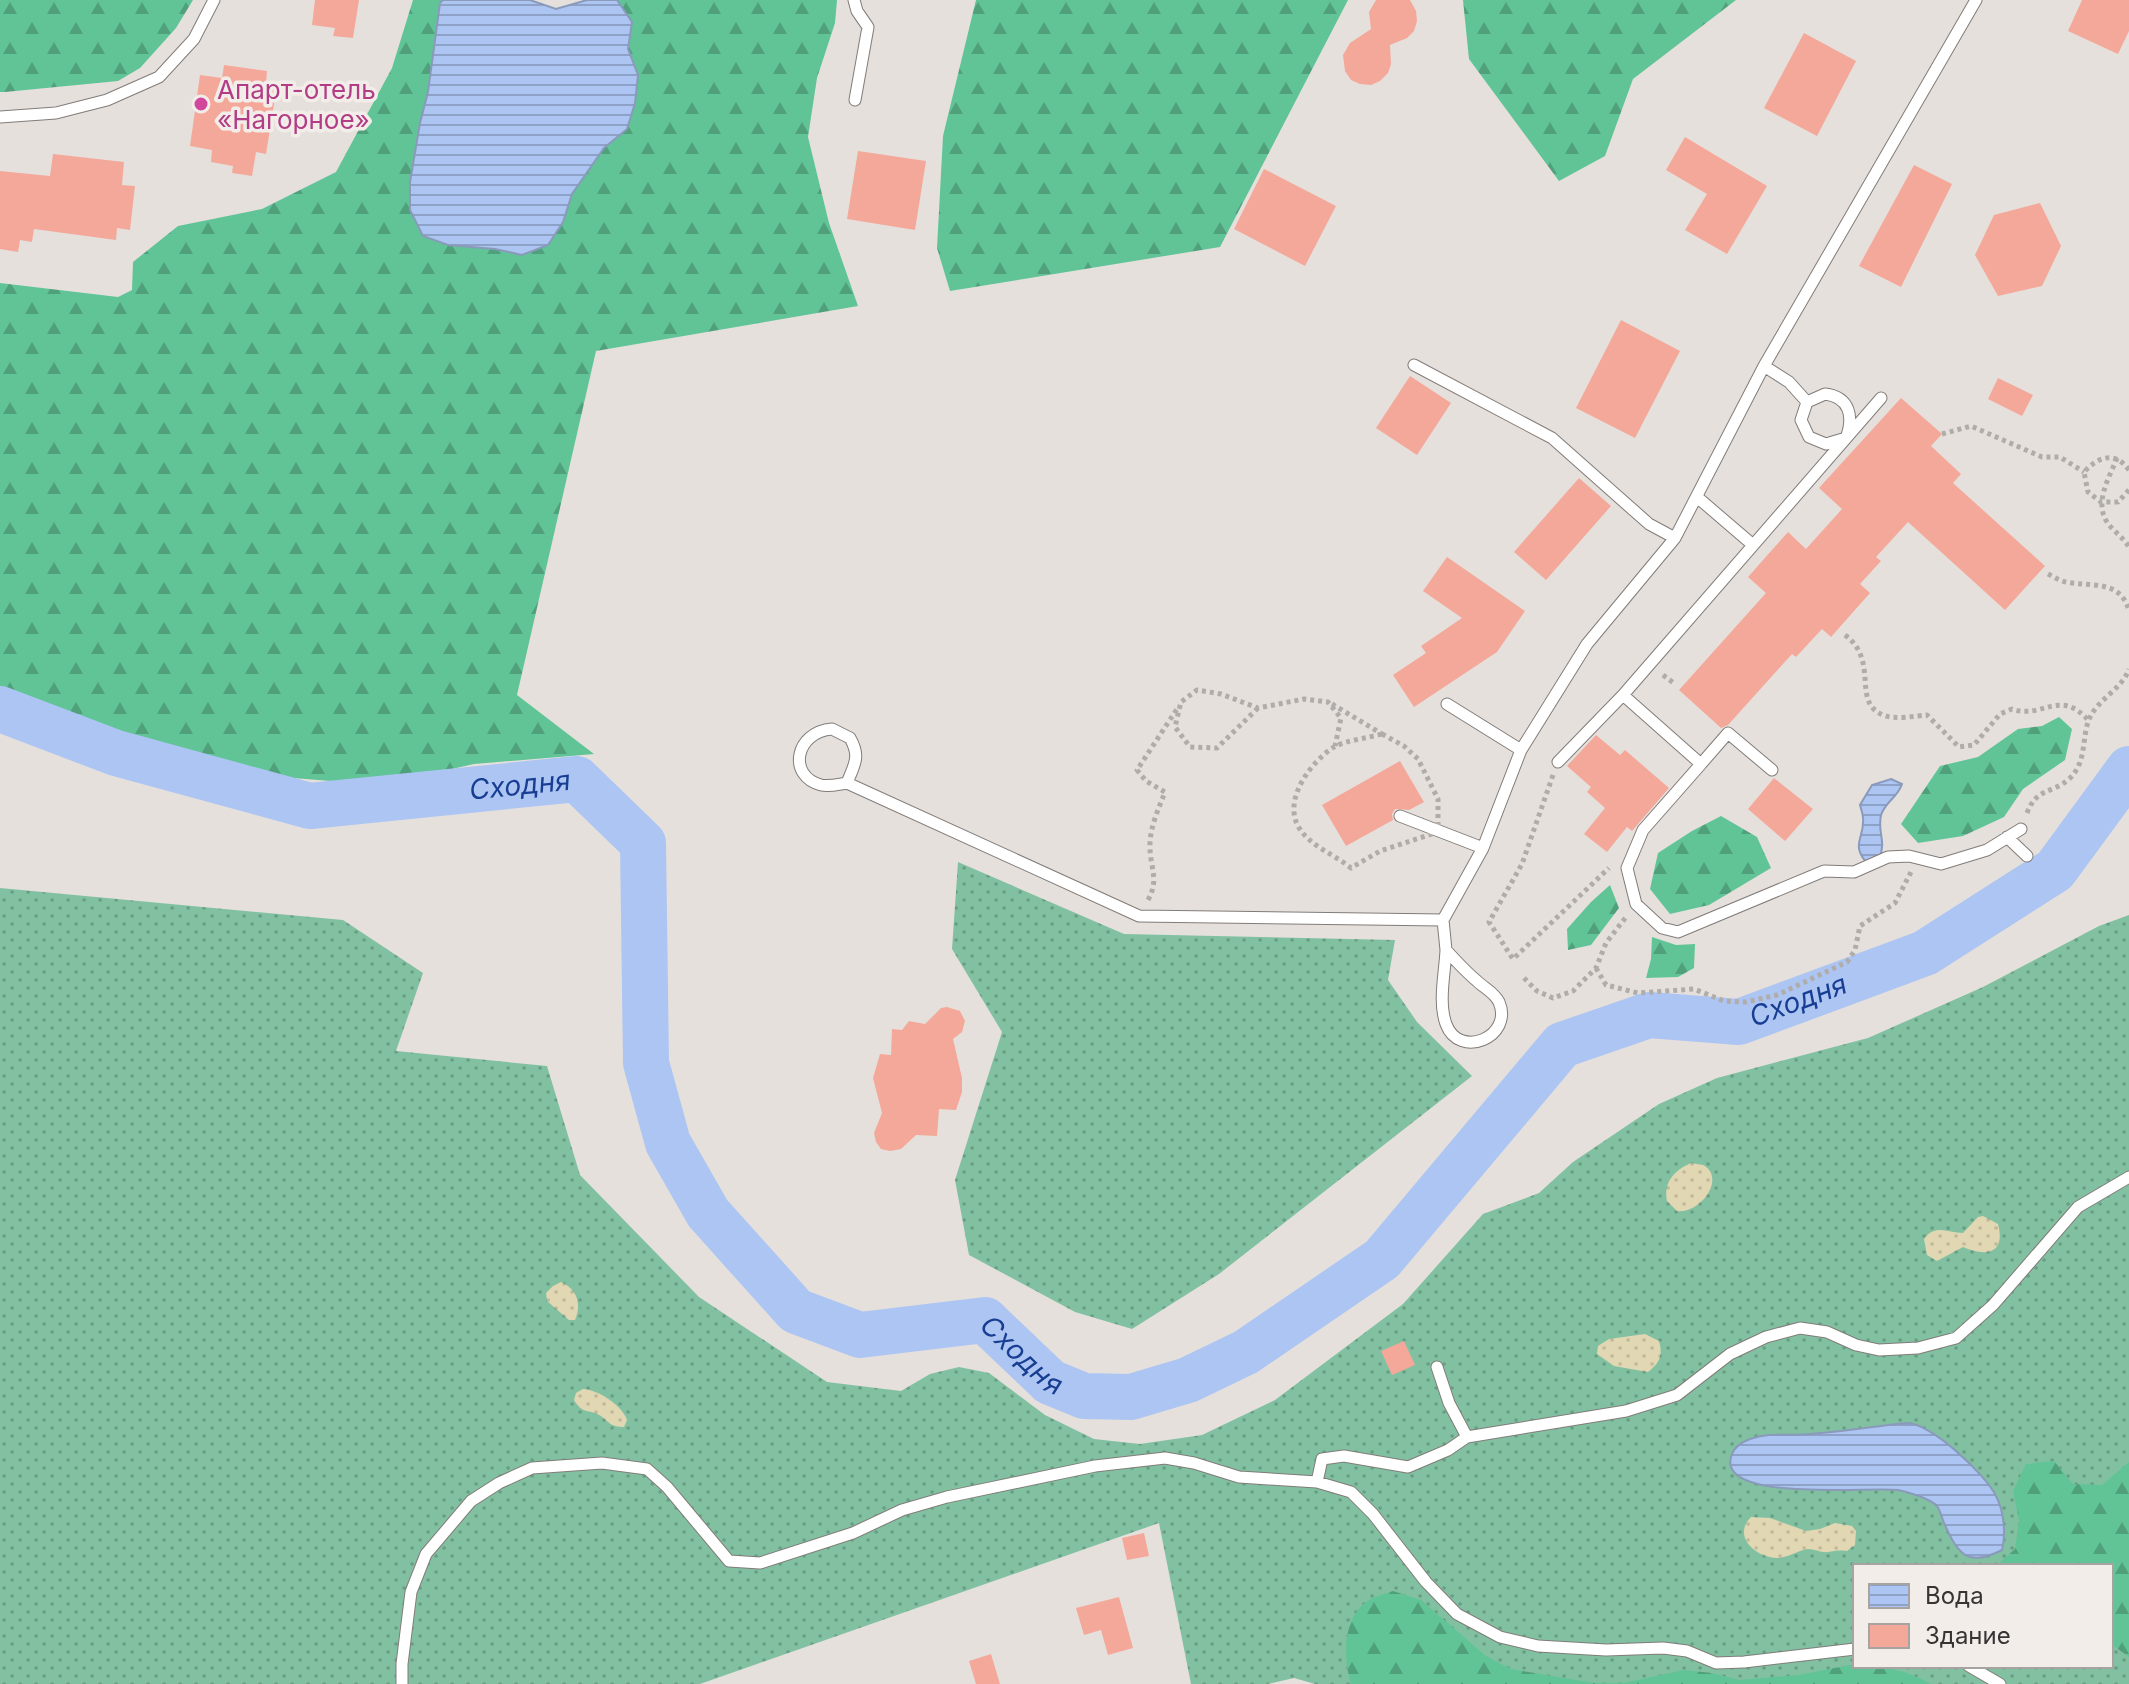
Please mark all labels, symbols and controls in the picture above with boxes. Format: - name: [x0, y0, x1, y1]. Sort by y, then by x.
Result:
- place label: Апарт-отель «Нагорное»: [217, 74, 376, 135]
- marker: Апарт-отель «Нагорное»: [192, 95, 210, 113]
- water label: Сходня: [468, 763, 572, 807]
- water label: Сходня: [1744, 967, 1851, 1034]
- water label: Сходня: [973, 1308, 1067, 1402]
- legend: [1853, 1564, 2113, 1668]
- text: Вода: [1925, 1581, 1984, 1610]
- text: Здание: [1925, 1621, 2011, 1650]

